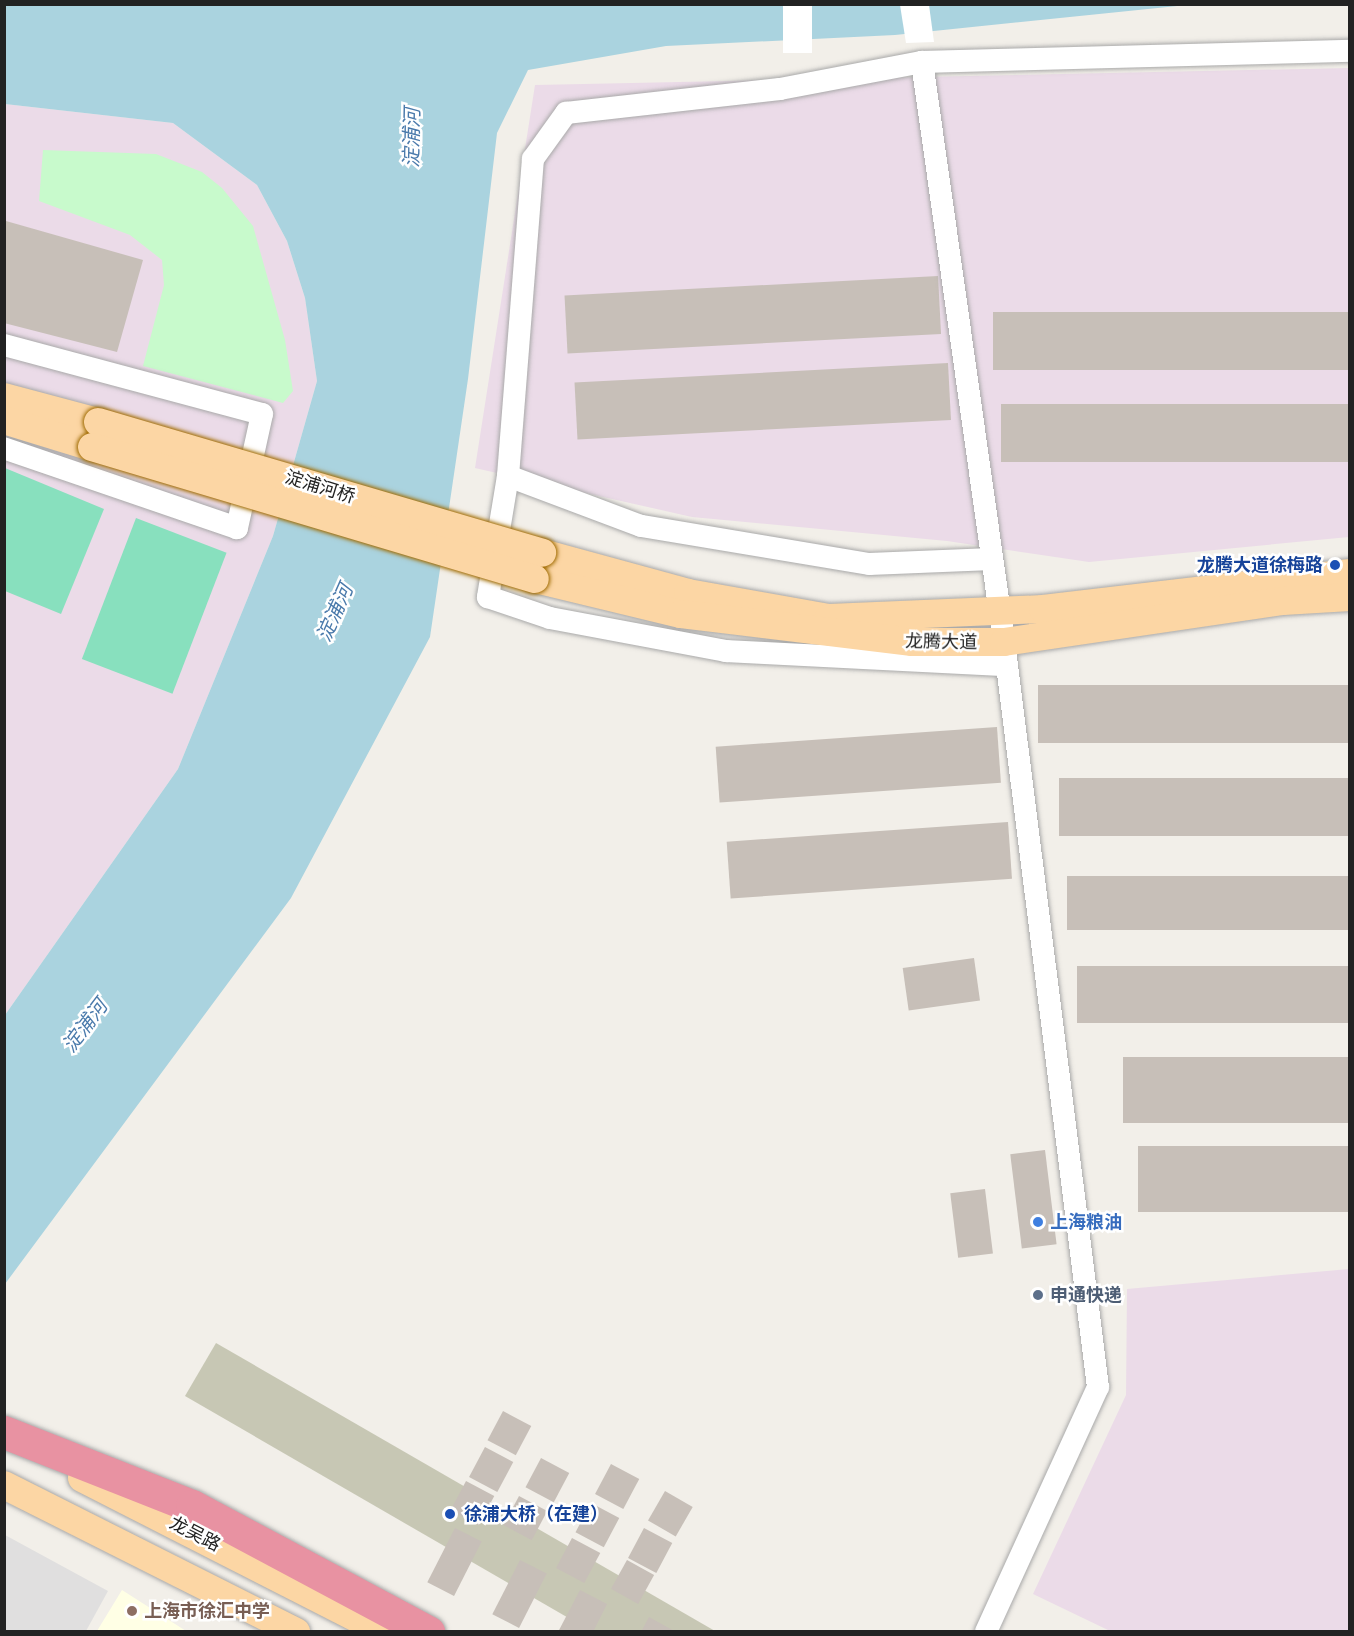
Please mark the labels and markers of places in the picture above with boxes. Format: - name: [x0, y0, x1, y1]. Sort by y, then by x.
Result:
- place label: 龙腾大道徐梅路: [1197, 554, 1323, 576]
- marker: 龙腾大道徐梅路: [1328, 558, 1342, 572]
- place label: 上海粮油: [1050, 1211, 1122, 1233]
- marker: 上海粮油: [1031, 1215, 1045, 1229]
- place label: 申通快递: [1050, 1284, 1122, 1306]
- marker: 申通快递: [1031, 1288, 1045, 1302]
- place label: 徐浦大桥（在建）: [464, 1503, 608, 1525]
- marker: 徐浦大桥（在建）: [441, 1505, 459, 1523]
- place label: 上海市徐汇中学: [144, 1600, 270, 1622]
- marker: 上海市徐汇中学: [125, 1604, 139, 1618]

